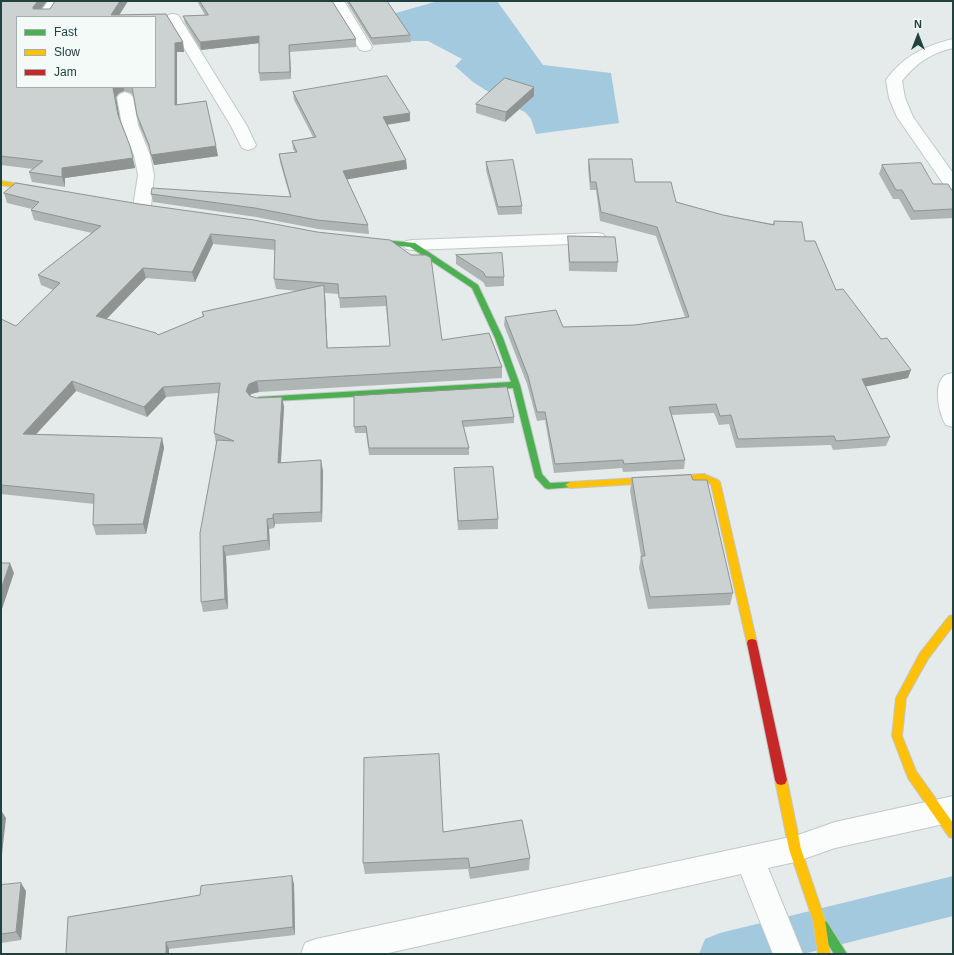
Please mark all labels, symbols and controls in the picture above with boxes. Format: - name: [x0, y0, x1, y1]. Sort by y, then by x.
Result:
- legend: [16, 16, 156, 88]
- north arrow: [898, 16, 938, 56]
- text: N: [914, 18, 922, 30]
- text: Fast: [54, 25, 77, 39]
- text: Slow: [54, 45, 80, 59]
- text: Jam: [54, 65, 77, 79]

